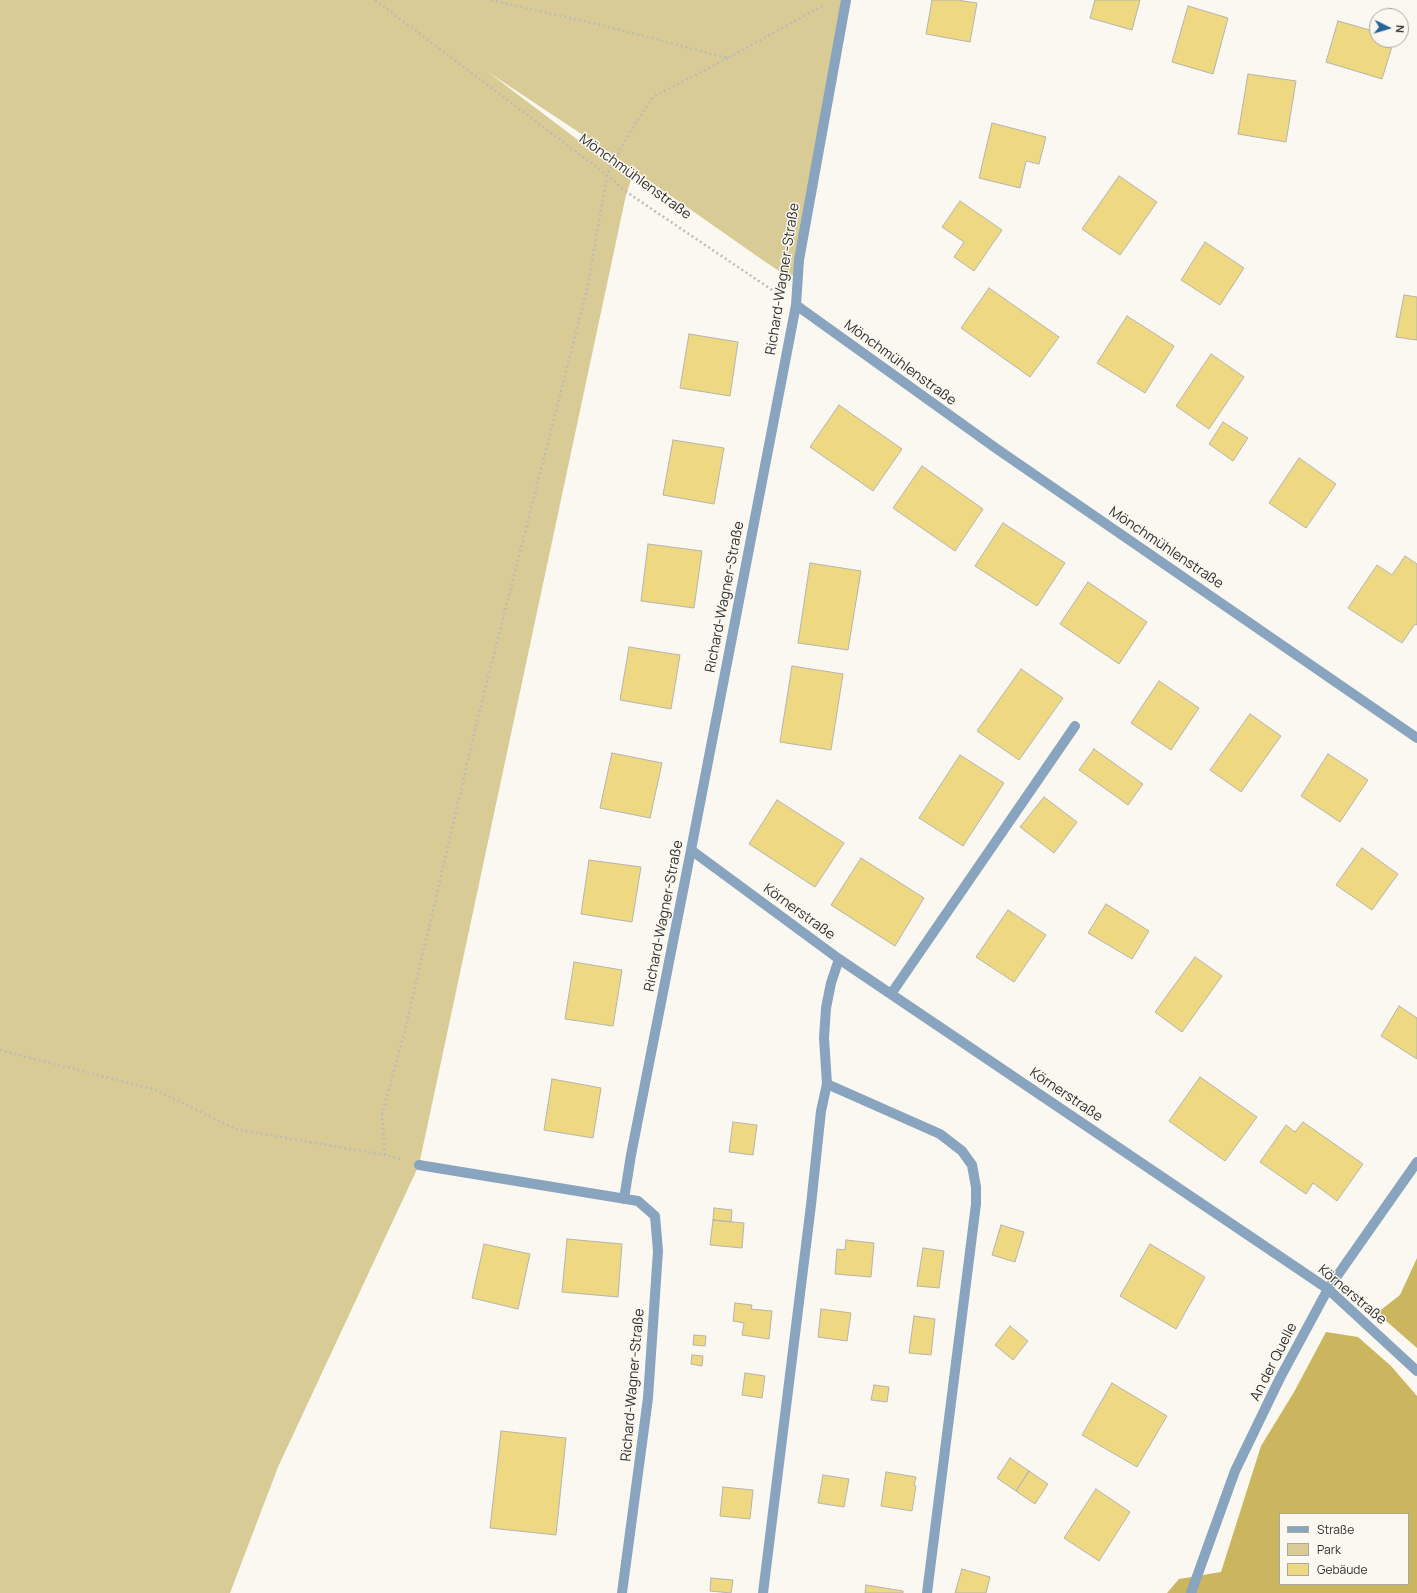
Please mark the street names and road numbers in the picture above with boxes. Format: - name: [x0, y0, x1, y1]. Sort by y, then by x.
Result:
- street label: Mönchmühlenstraße: [576, 131, 694, 223]
- street label: Richard-Wagner-Straße: [763, 202, 803, 356]
- street label: Mönchmühlenstraße: [841, 317, 959, 409]
- street label: Mönchmühlenstraße: [1106, 503, 1226, 593]
- street label: Richard-Wagner-Straße: [702, 520, 748, 674]
- street label: Richard-Wagner-Straße: [641, 839, 687, 993]
- street label: Körnerstraße: [760, 880, 838, 944]
- street label: Körnerstraße: [1026, 1064, 1106, 1126]
- street label: Körnerstraße: [1314, 1261, 1390, 1329]
- street label: Richard-Wagner-Straße: [618, 1308, 648, 1462]
- street label: An der Quelle: [1247, 1320, 1301, 1404]

